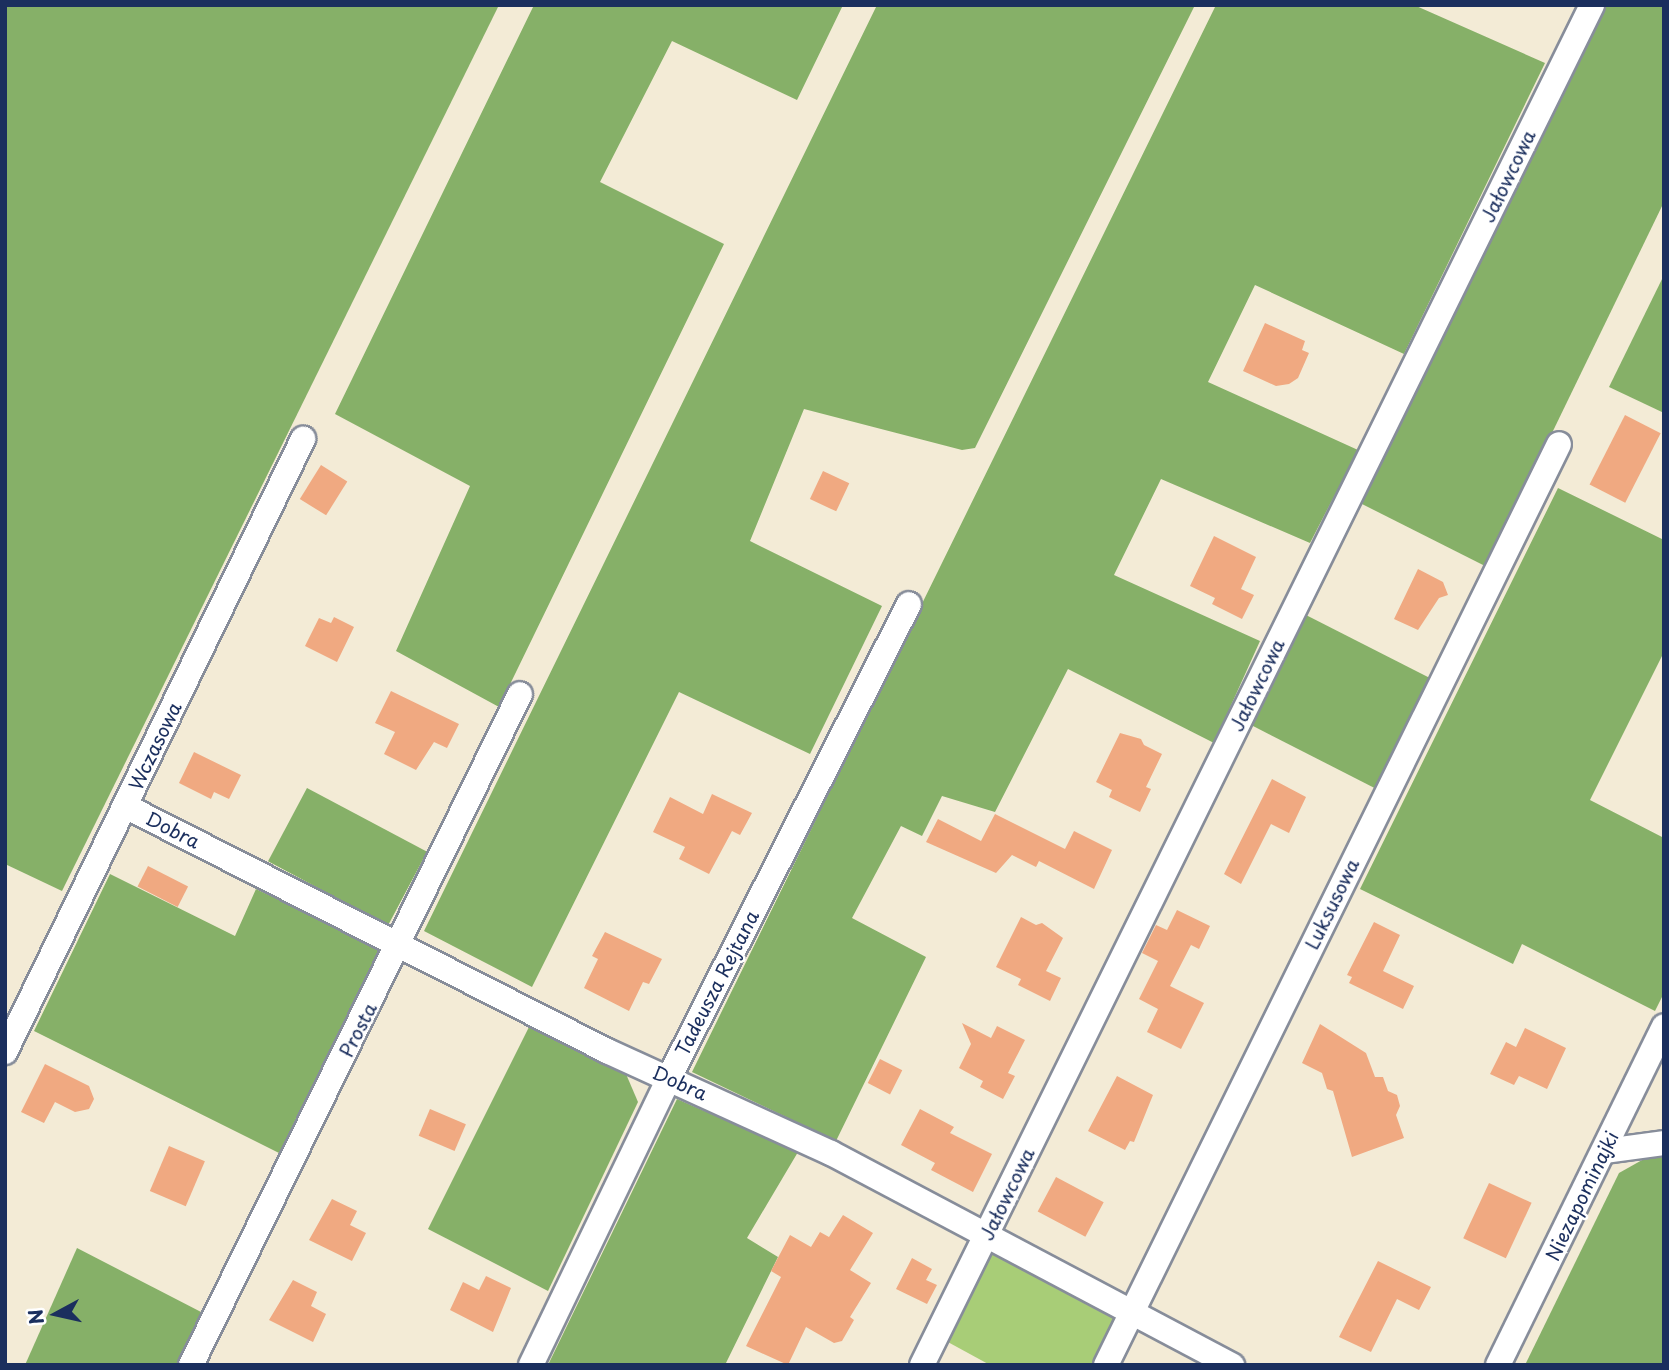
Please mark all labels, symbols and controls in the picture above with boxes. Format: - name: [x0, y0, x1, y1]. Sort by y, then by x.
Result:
- street label: Jałowcowa: [1476, 126, 1540, 226]
- street label: Jałowcowa: [1225, 635, 1289, 735]
- street label: Wczasowa: [124, 698, 186, 794]
- street label: Dobra: [142, 807, 204, 853]
- street label: Luksusowa: [1300, 855, 1364, 953]
- street label: Tadeusza Rejtana: [670, 906, 764, 1060]
- street label: Prosta: [335, 999, 381, 1061]
- street label: Dobra: [649, 1061, 711, 1105]
- street label: Niezapominajki: [1541, 1128, 1623, 1264]
- street label: Jałowcowa: [975, 1144, 1039, 1244]
- north arrow: [21, 1279, 91, 1349]
- text: N: [20, 1308, 50, 1326]

